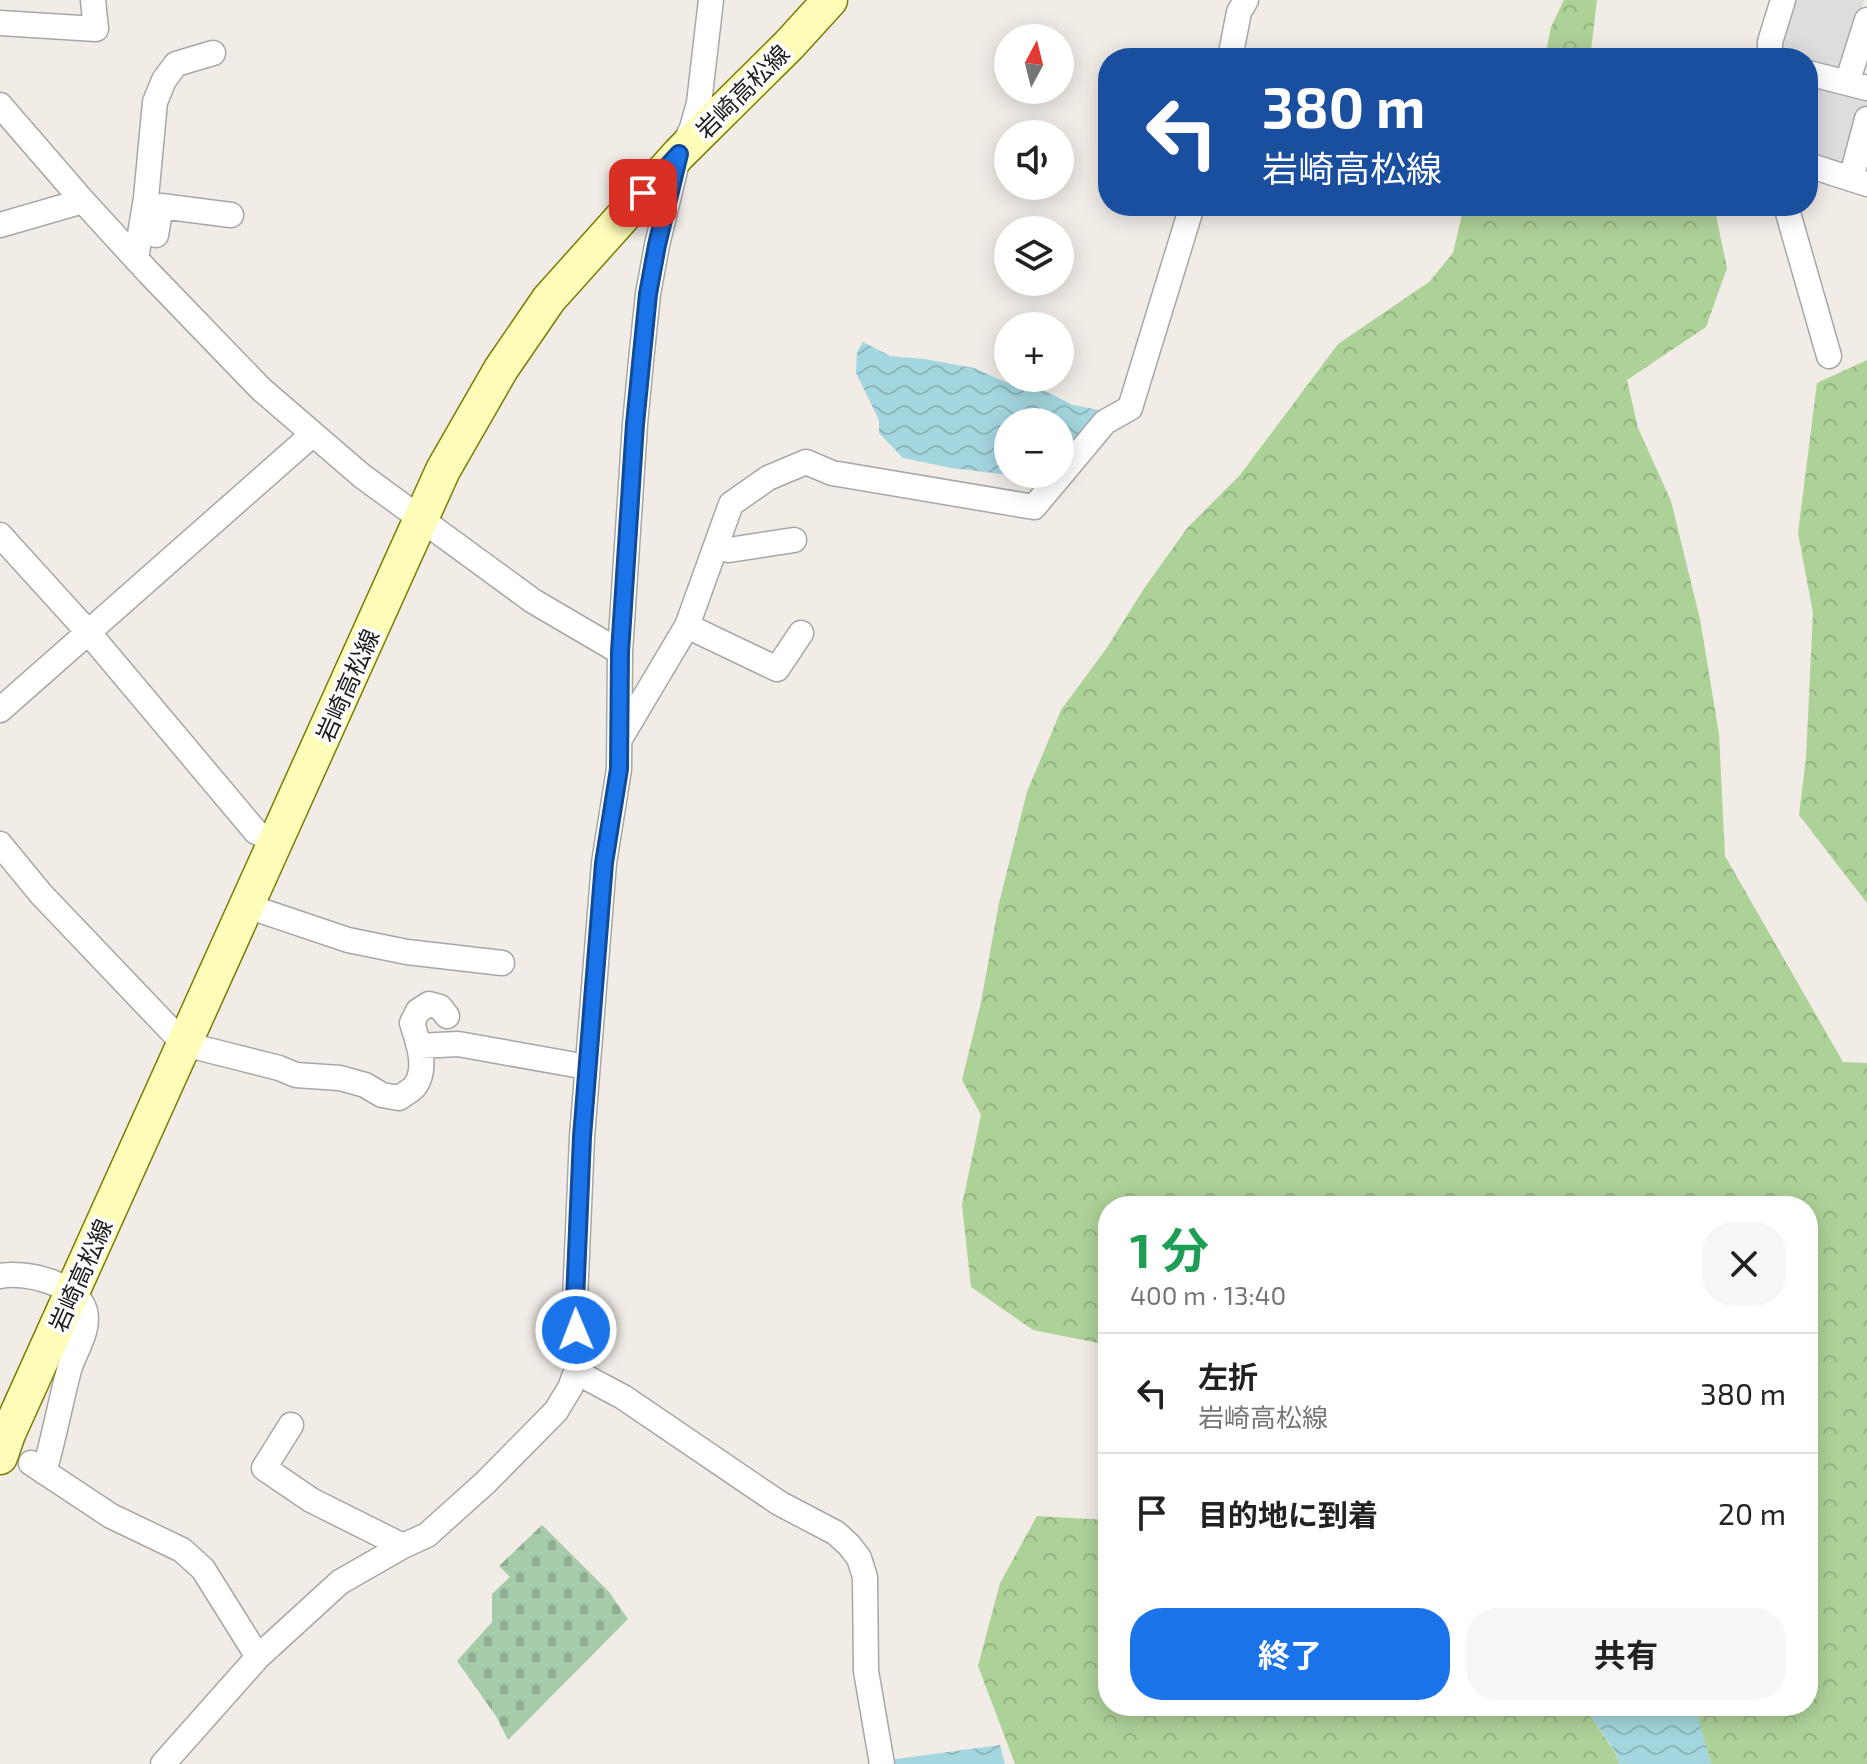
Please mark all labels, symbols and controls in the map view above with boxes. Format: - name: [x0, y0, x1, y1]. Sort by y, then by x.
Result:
- north arrow: [994, 24, 1074, 104]
- map controls: [994, 24, 1074, 488]
- street label: 岩崎高松線: [689, 38, 795, 144]
- text: 380 m: [1262, 72, 1425, 139]
- icon: left: [1130, 80, 1234, 184]
- button: sound: [994, 120, 1074, 200]
- text: 岩崎高松線: [1262, 146, 1442, 189]
- pin: [609, 159, 677, 227]
- icon: arrive: [621, 171, 665, 215]
- button: layers: [994, 216, 1074, 296]
- button: +: [994, 312, 1074, 392]
- button: −: [994, 408, 1074, 488]
- street label: 岩崎高松線: [309, 624, 385, 746]
- street label: 岩崎高松線: [42, 1214, 118, 1336]
- text: 1 分: [1130, 1220, 1209, 1278]
- button: close: [1702, 1222, 1786, 1306]
- text: 400 m · 13:40: [1130, 1279, 1286, 1310]
- position arrow: [534, 1288, 618, 1372]
- text: 左折: [1198, 1358, 1258, 1394]
- icon: left: [1130, 1371, 1174, 1415]
- text: 380 m: [1700, 1375, 1786, 1411]
- text: 岩崎高松線: [1198, 1401, 1328, 1432]
- icon: arrive: [1130, 1491, 1174, 1535]
- text: 20 m: [1718, 1495, 1786, 1531]
- text: 目的地に到着: [1198, 1496, 1378, 1532]
- button: 終了: [1130, 1608, 1450, 1700]
- button: 共有: [1466, 1608, 1786, 1700]

